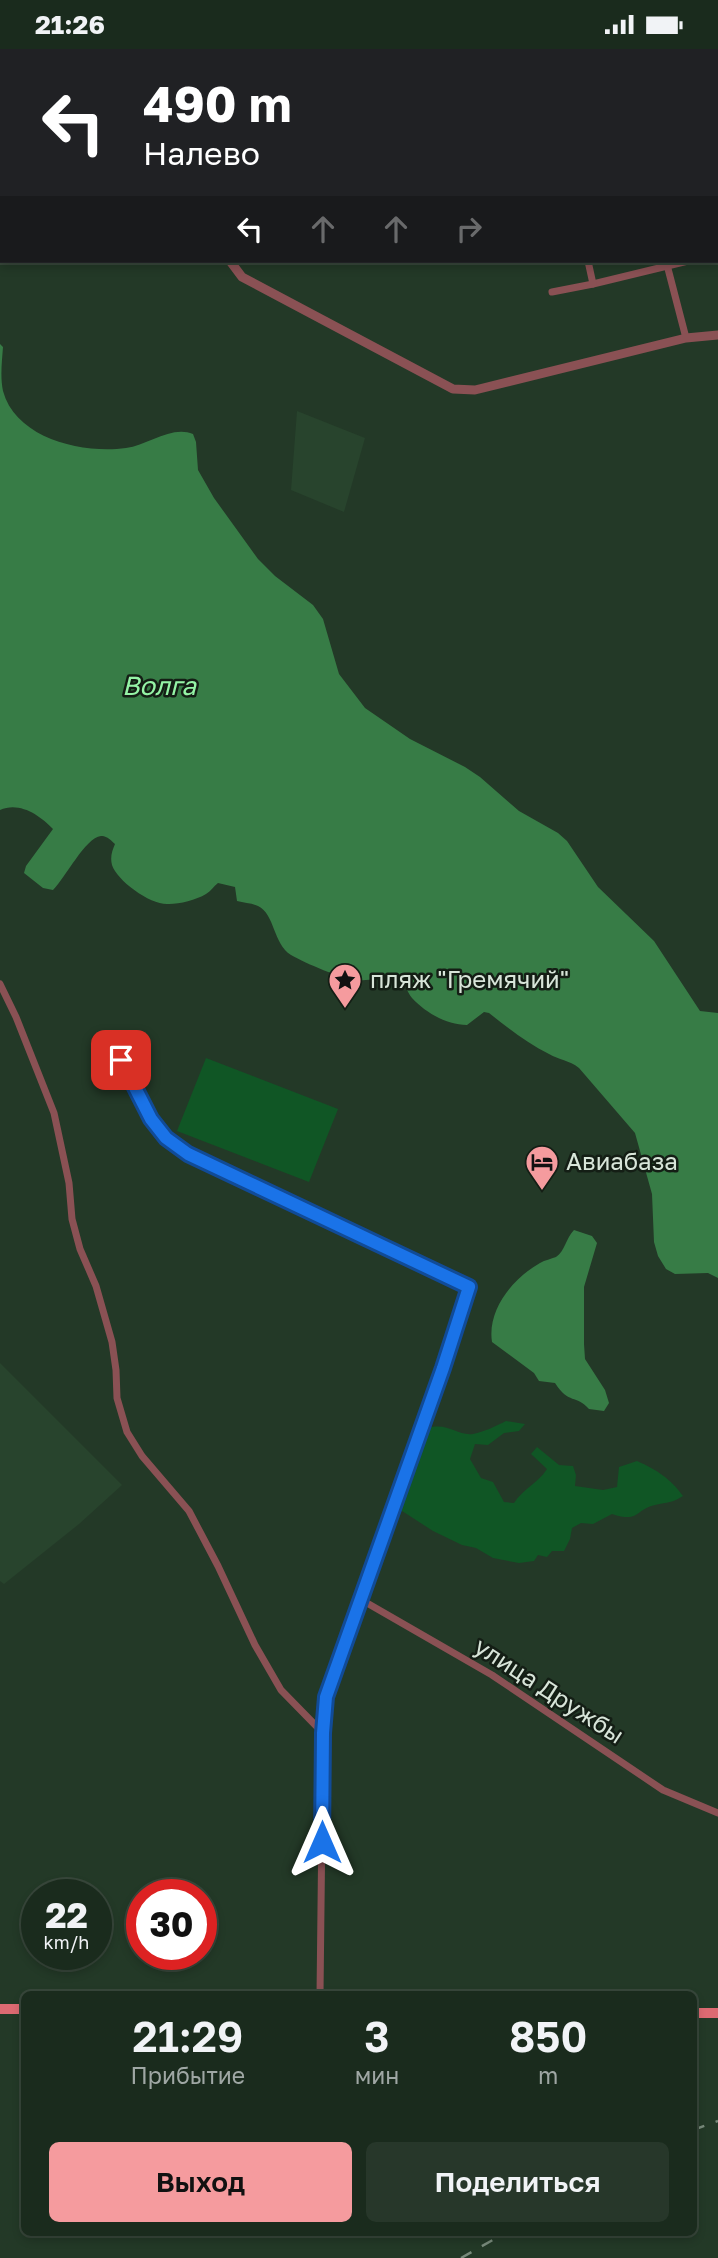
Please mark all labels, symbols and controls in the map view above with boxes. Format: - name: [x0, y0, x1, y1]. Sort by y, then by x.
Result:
- text: 21:26: [35, 9, 105, 40]
- text: 490 m: [143, 74, 292, 133]
- icon: left: [28, 77, 119, 168]
- text: Налево: [143, 134, 260, 172]
- icon: left: [231, 210, 269, 248]
- icon: ahead: [304, 210, 342, 248]
- icon: ahead: [377, 210, 415, 248]
- icon: right: [450, 210, 488, 248]
- water label: Волга: [122, 670, 197, 701]
- place icon: пляж "Гремячий": [326, 961, 364, 1010]
- place label: пляж "Гремячий": [370, 964, 569, 993]
- pin: [91, 1030, 151, 1090]
- icon: arrive: [102, 1041, 140, 1079]
- hotel icon: Авиабаза: [523, 1143, 561, 1192]
- place label: Авиабаза: [566, 1146, 678, 1175]
- street label: улица Дружбы: [470, 1631, 630, 1749]
- position arrow: [285, 1805, 359, 1879]
- speed limit sign: 30: [126, 1879, 217, 1970]
- text: 22: [45, 1894, 88, 1936]
- text: km/h: [44, 1931, 89, 1953]
- text: 21:29: [133, 2011, 243, 2061]
- text: 3: [364, 2011, 390, 2061]
- text: 850: [509, 2011, 587, 2061]
- text: Прибытие: [131, 2061, 245, 2089]
- text: мин: [355, 2061, 399, 2089]
- text: m: [538, 2061, 558, 2089]
- button: Выход: [49, 2142, 352, 2222]
- button: Поделиться: [366, 2142, 669, 2222]

